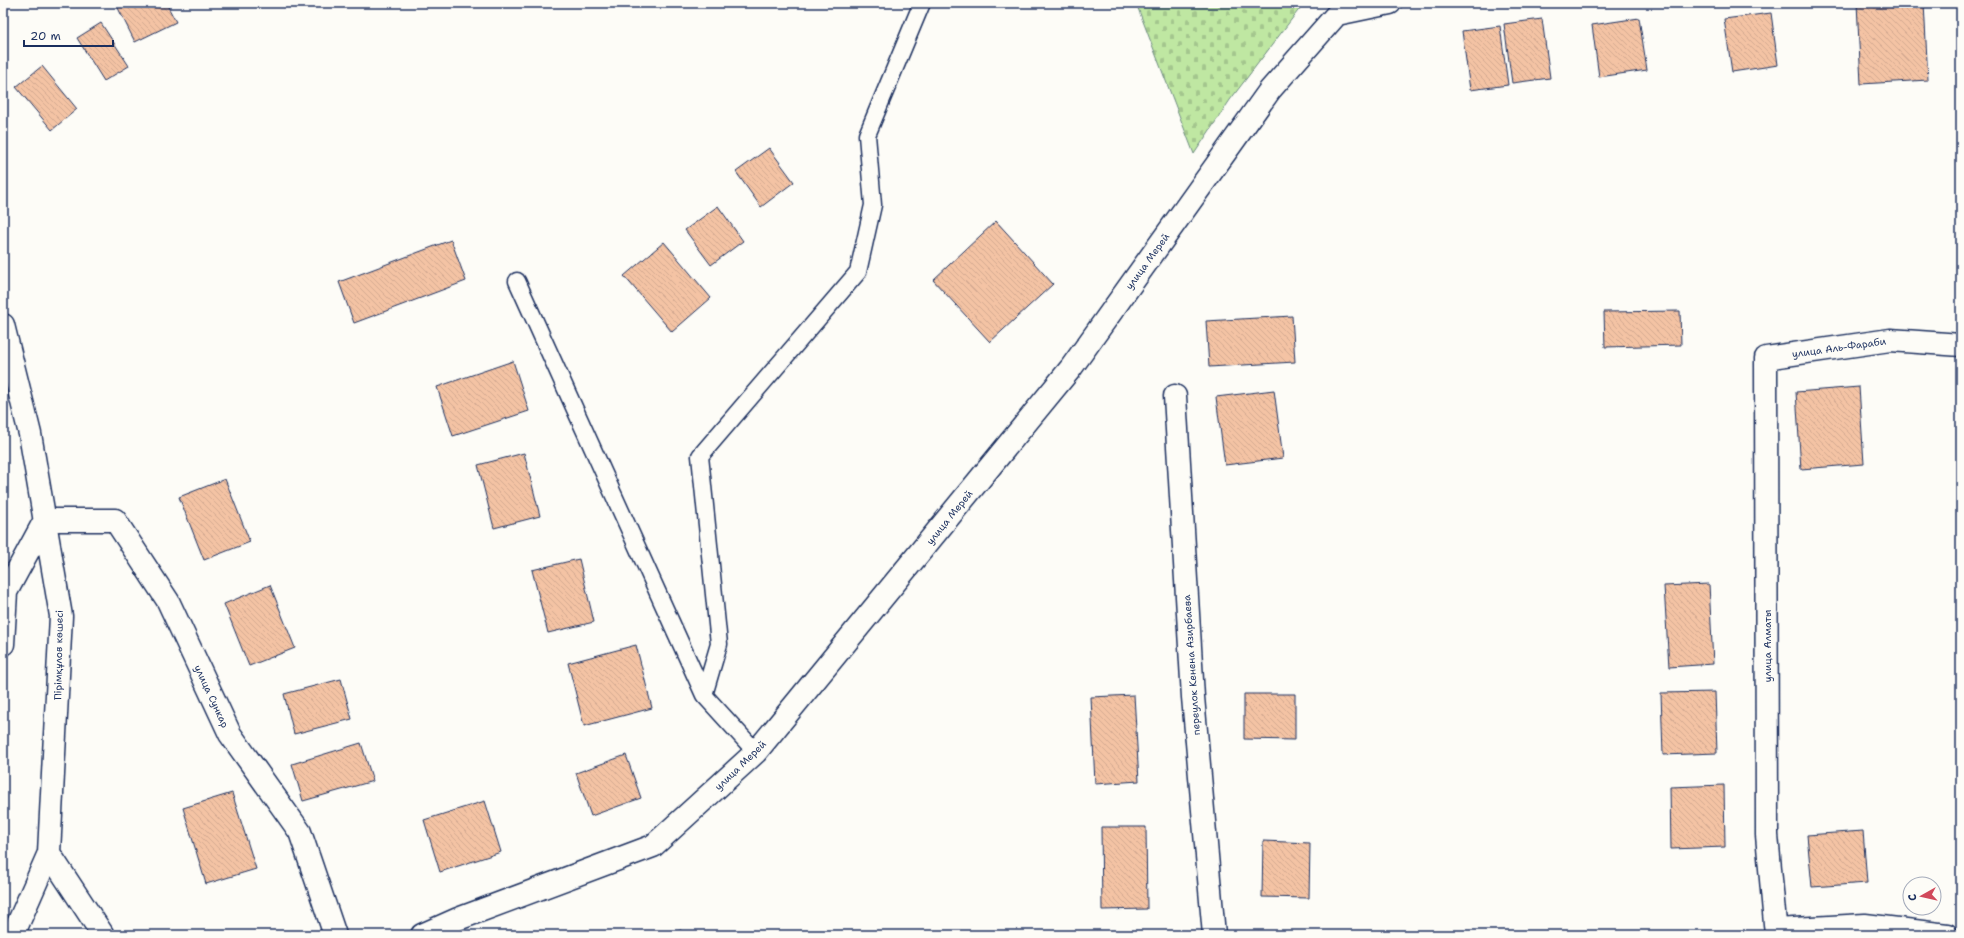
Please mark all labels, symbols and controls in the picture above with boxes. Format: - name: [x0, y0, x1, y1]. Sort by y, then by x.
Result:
- scale bar: [24, 22, 113, 48]
- text: 20 m: [30, 28, 61, 44]
- street label: улица Мерей: [1123, 230, 1173, 292]
- street label: улица Аль-Фараби: [1791, 334, 1887, 361]
- street label: улица Мерей: [923, 487, 976, 547]
- street label: переулок Кенена Азирбаева: [1180, 594, 1203, 736]
- street label: Пірімқұлов көшесі: [51, 610, 66, 700]
- street label: улица Алматы: [1761, 610, 1774, 682]
- street label: улица Сункар: [191, 663, 232, 730]
- street label: улица Мерей: [712, 737, 769, 793]
- north arrow: [1902, 876, 1942, 916]
- text: С: [1905, 893, 1920, 902]

